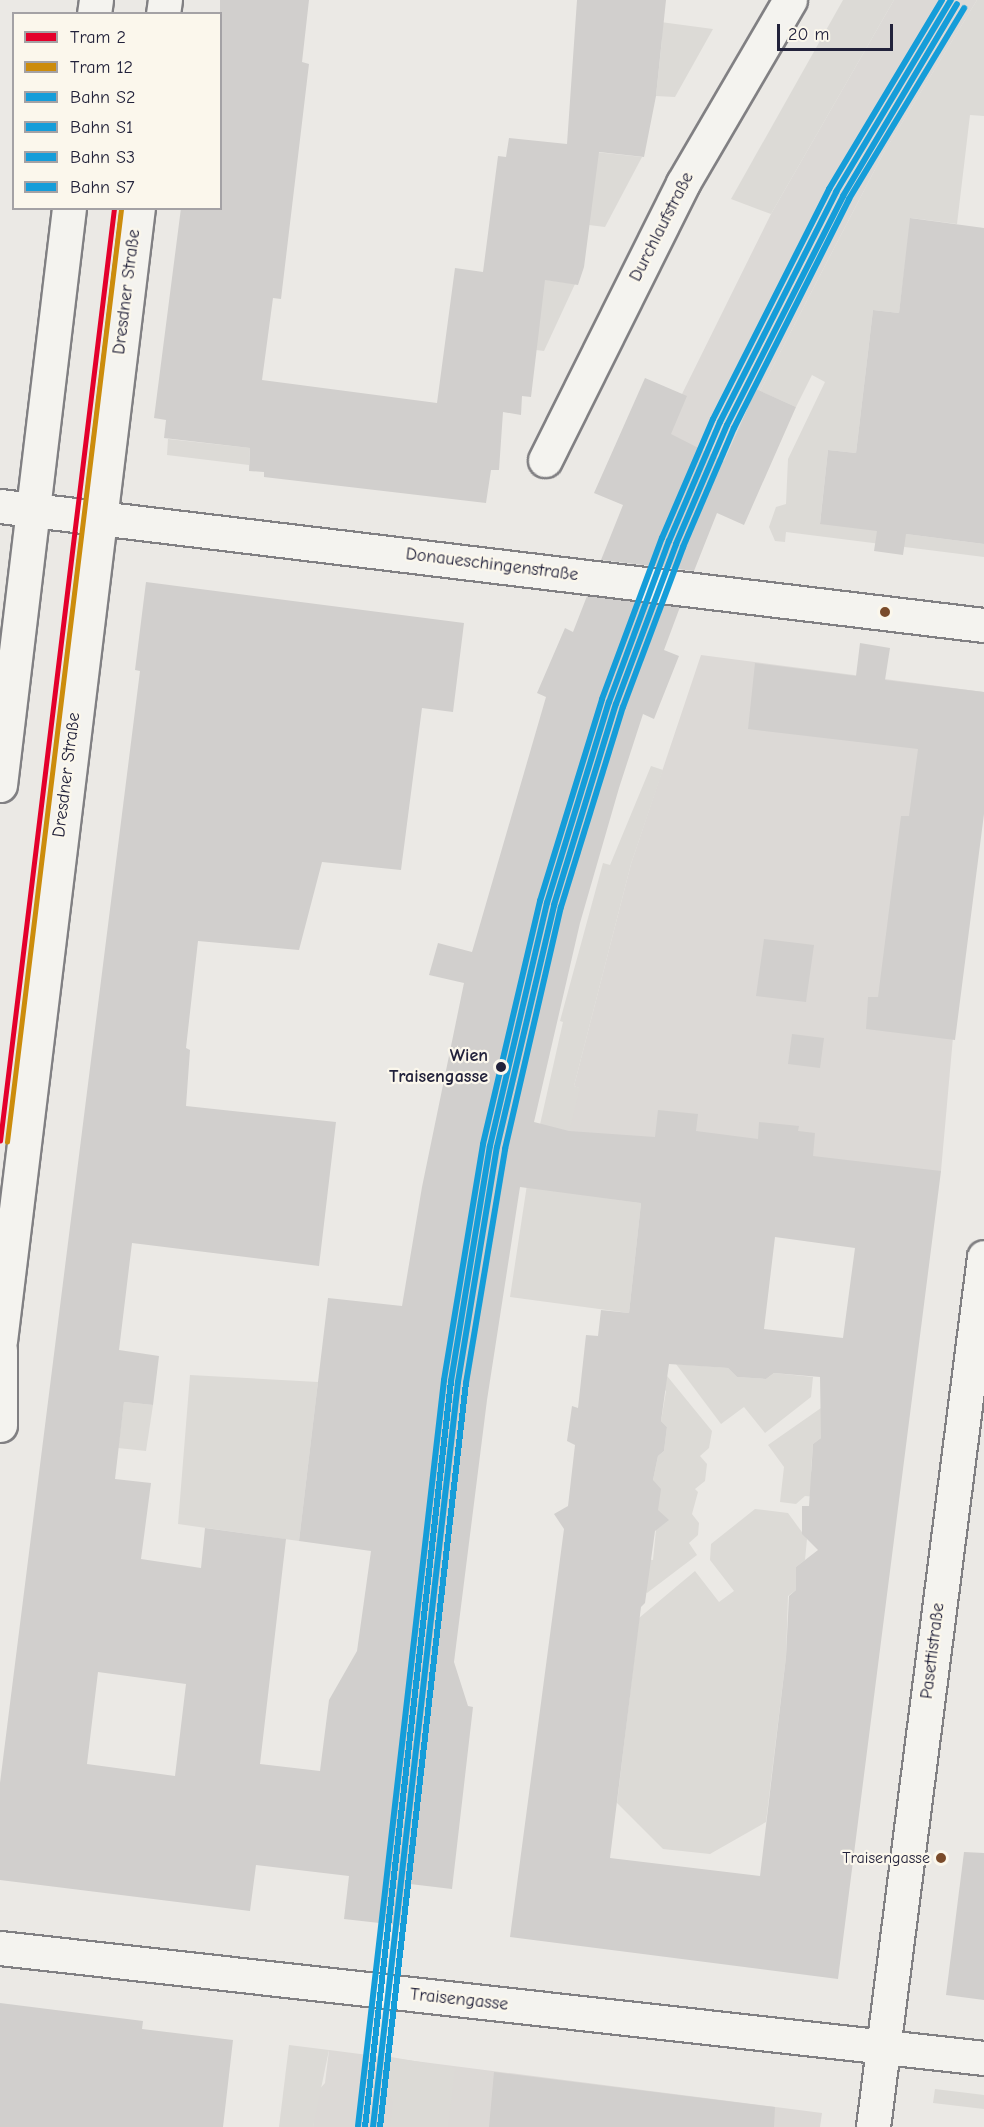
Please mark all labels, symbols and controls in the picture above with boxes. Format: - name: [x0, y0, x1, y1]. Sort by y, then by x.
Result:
- legend: [12, 12, 222, 210]
- scale bar: [780, 12, 896, 50]
- text: 20 m: [788, 24, 829, 45]
- text: Tram 2: [70, 27, 126, 48]
- text: Tram 12: [70, 57, 133, 78]
- text: Bahn S2: [70, 87, 135, 108]
- text: Bahn S1: [70, 117, 133, 138]
- text: Bahn S3: [70, 147, 135, 168]
- street label: Durchlaufstraße: [625, 169, 699, 285]
- text: Bahn S7: [70, 177, 135, 198]
- street label: Dresdner Straße: [109, 228, 145, 356]
- street label: Donaueschingenstraße: [404, 544, 580, 586]
- unlabelled marker: [879, 606, 891, 618]
- street label: Dresdner Straße: [49, 711, 85, 839]
- place label: Wien Traisengasse: [389, 1046, 488, 1088]
- marker: Wien Traisengasse: [492, 1058, 510, 1076]
- street label: Pasettistraße: [916, 1602, 950, 1700]
- place label: Traisengasse: [842, 1848, 930, 1868]
- marker: Traisengasse: [935, 1852, 947, 1864]
- street label: Traisengasse: [409, 1984, 509, 2016]

